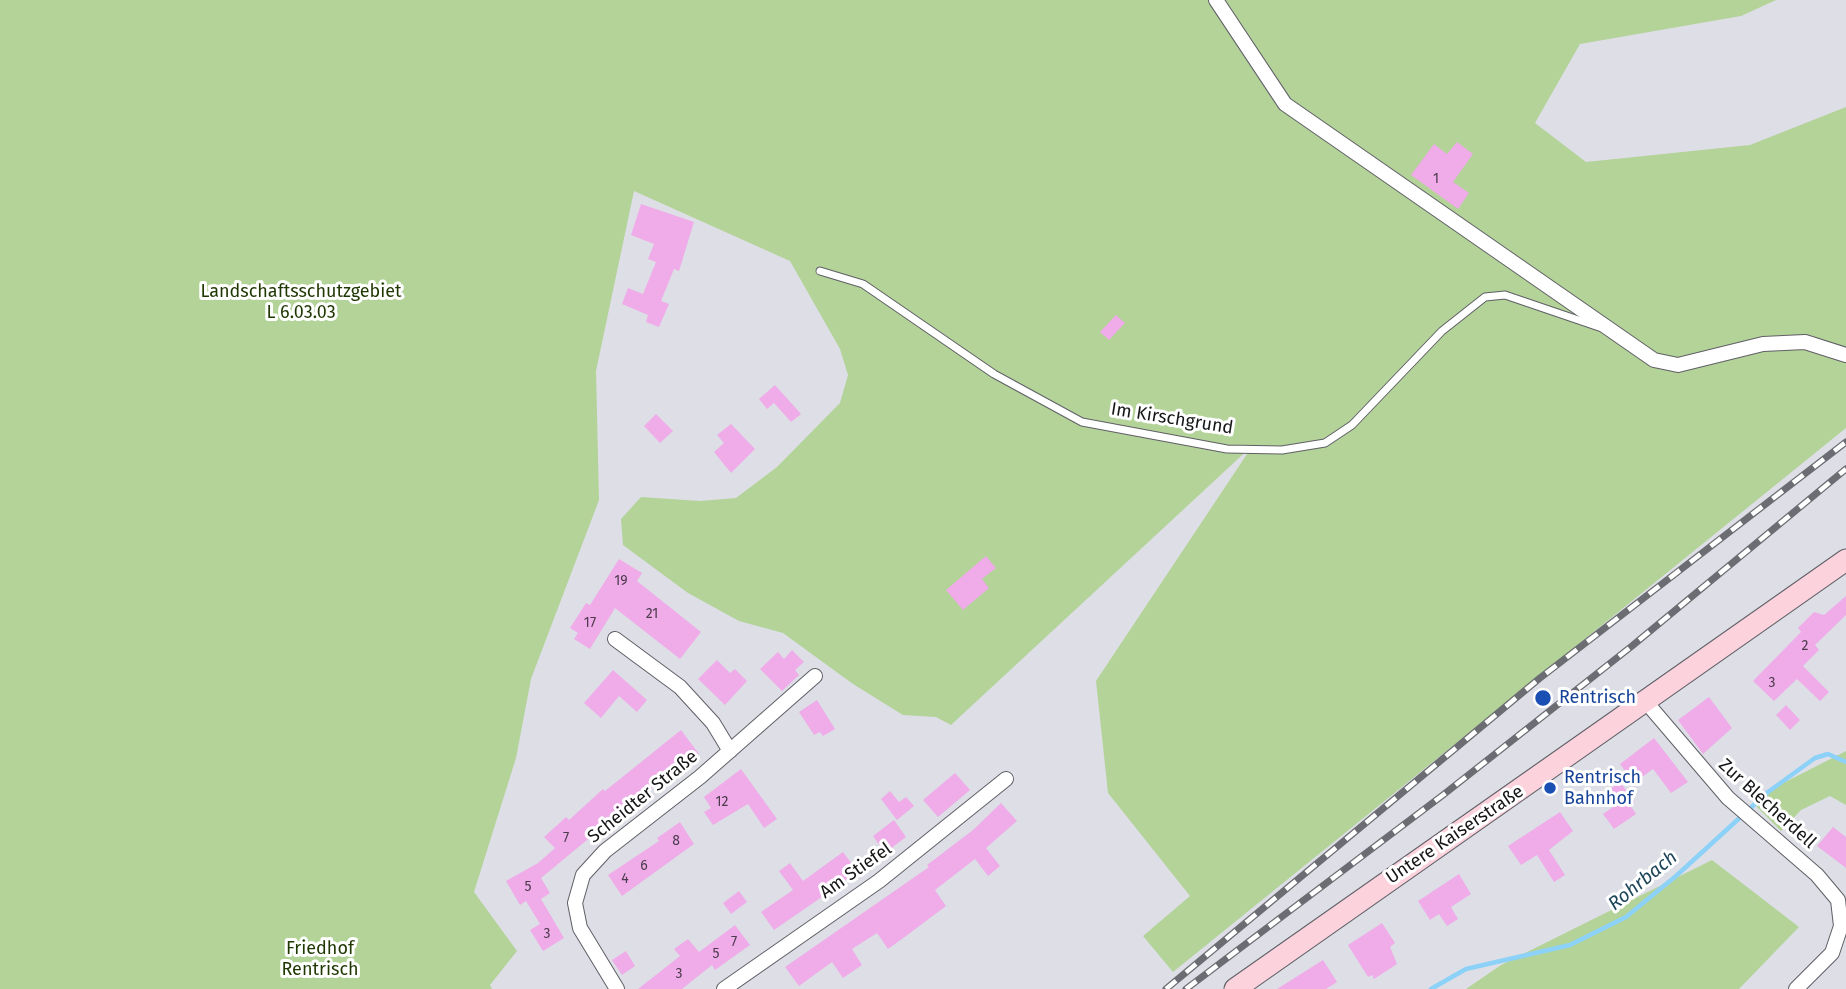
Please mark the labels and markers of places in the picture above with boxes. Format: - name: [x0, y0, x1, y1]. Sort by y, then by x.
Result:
- place label: Rentrisch: [1559, 687, 1636, 709]
- marker: Rentrisch: [1533, 688, 1553, 708]
- place label: Rentrisch Bahnhof: [1564, 767, 1641, 810]
- marker: Rentrisch Bahnhof: [1542, 780, 1558, 796]

